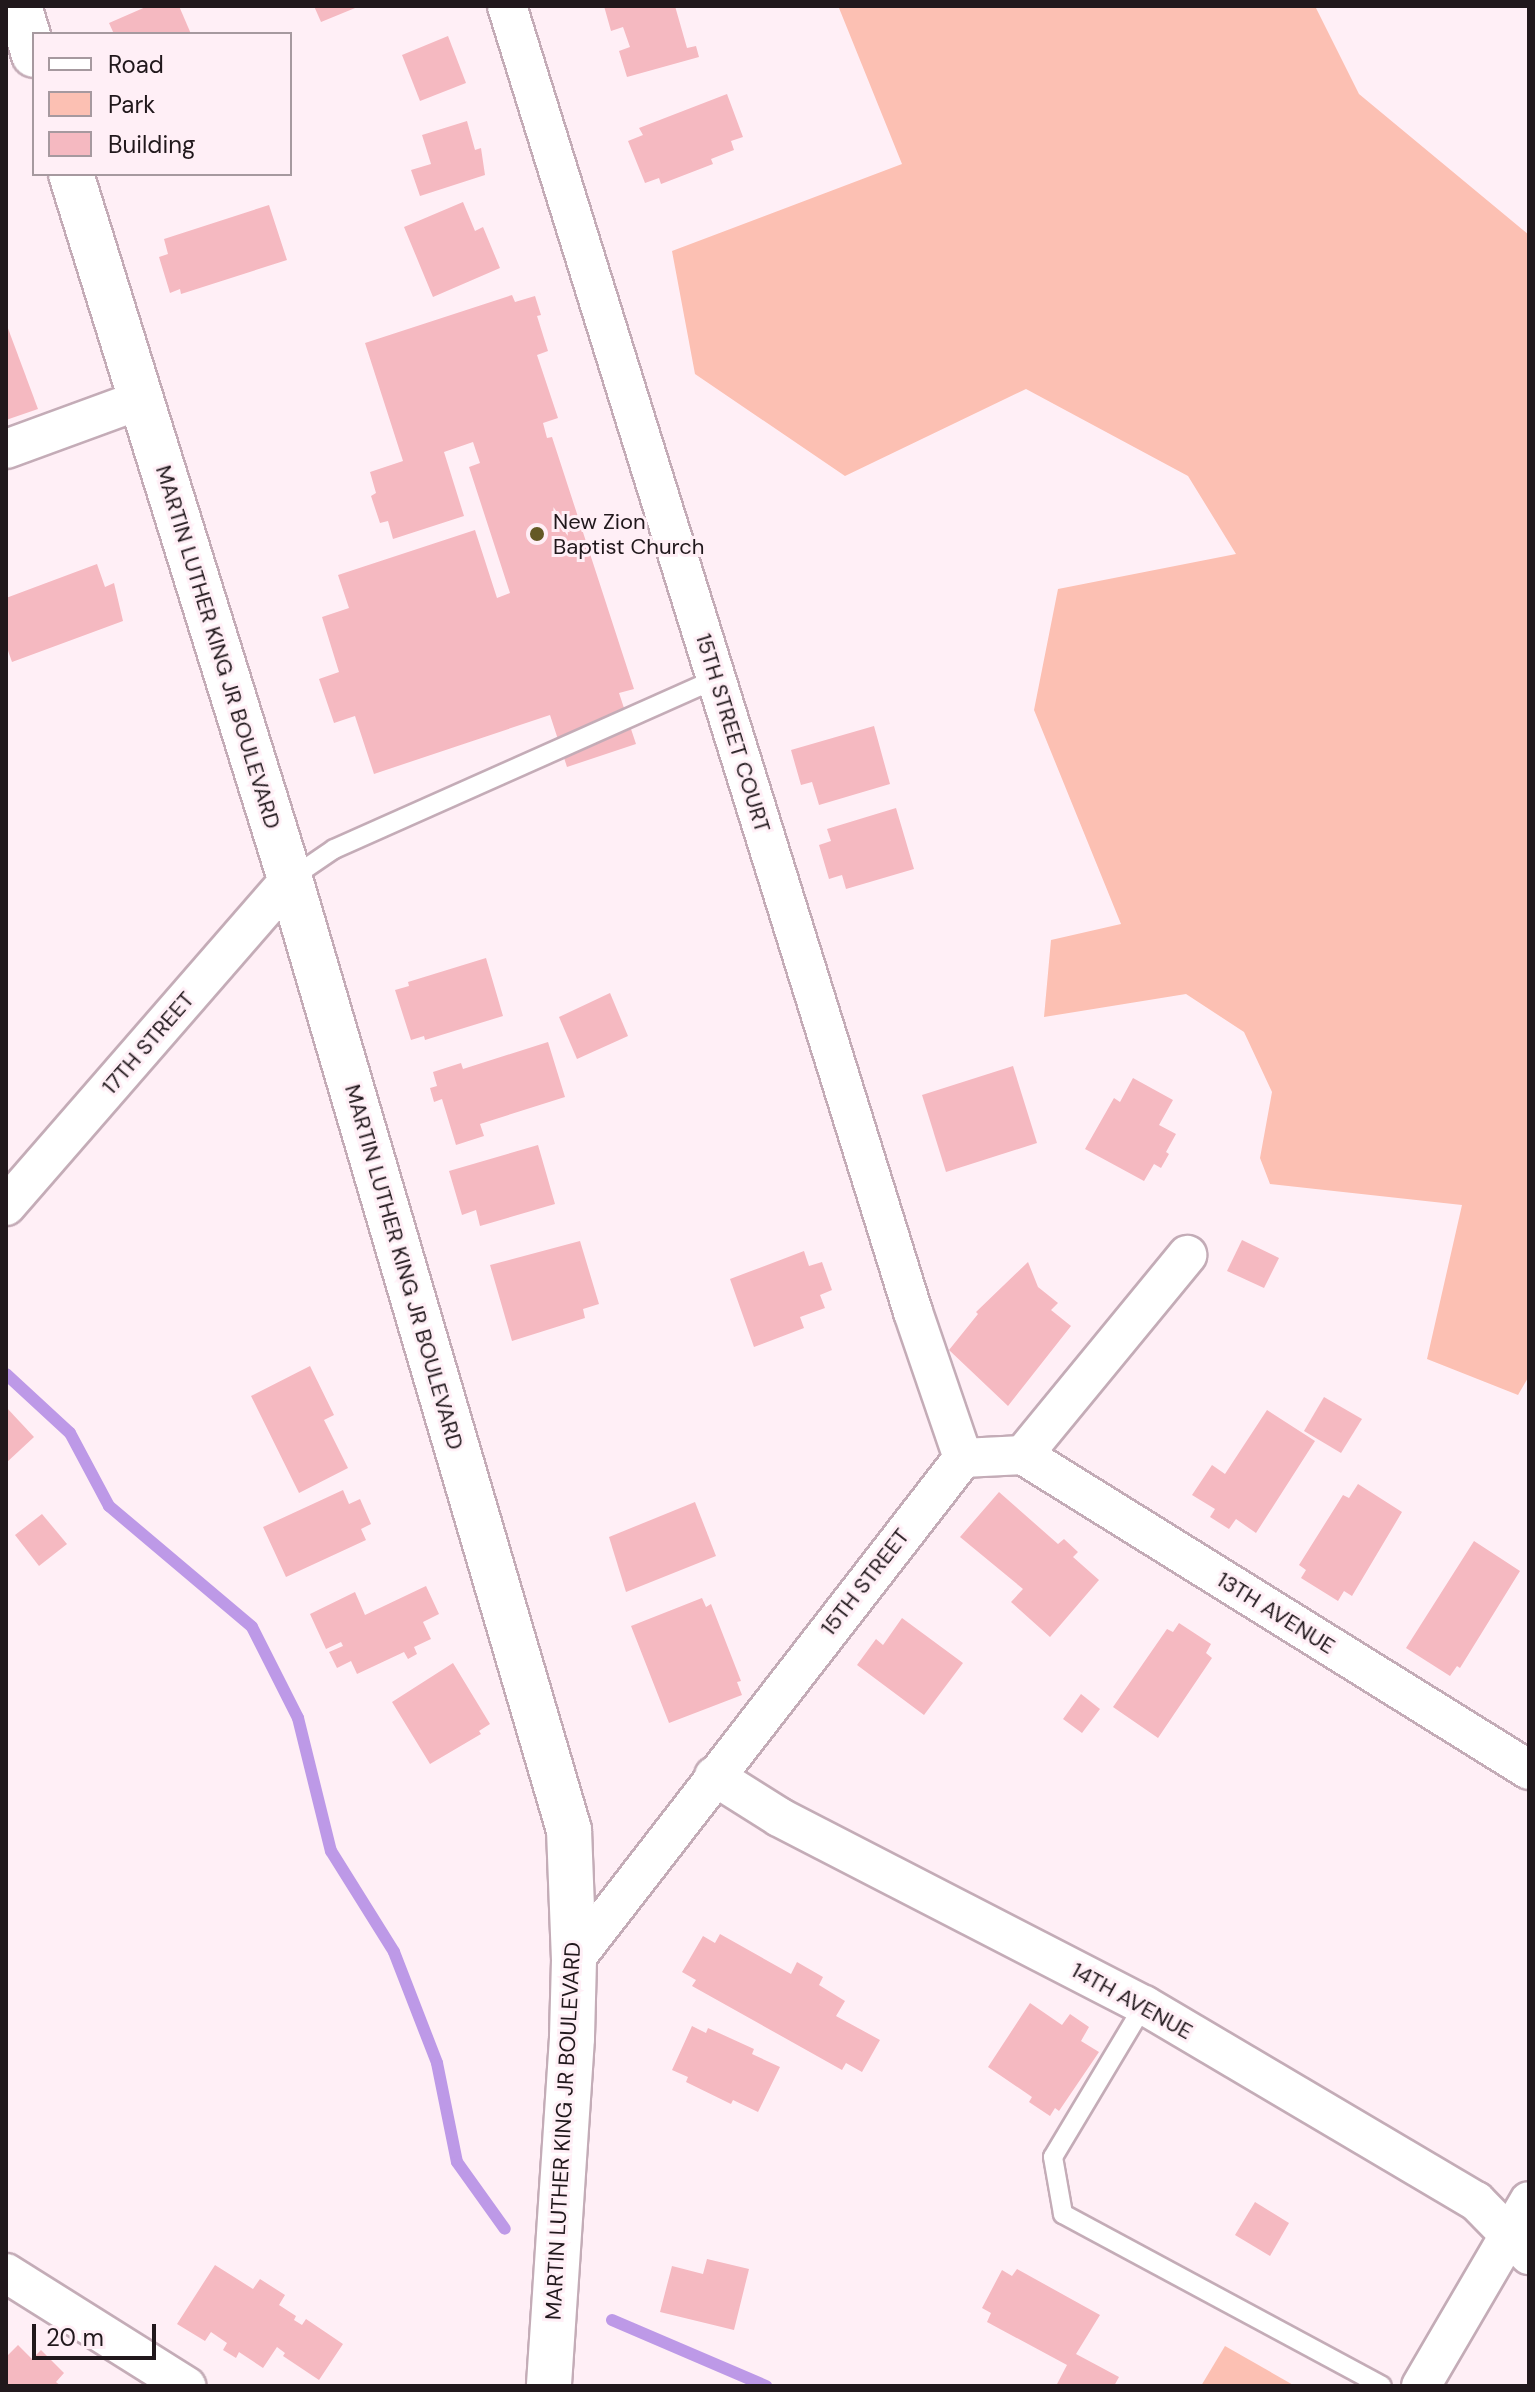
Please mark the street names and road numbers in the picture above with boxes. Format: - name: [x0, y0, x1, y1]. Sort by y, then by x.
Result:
- street label: MARTIN LUTHER KING JR BOULEVARD: [150, 462, 286, 832]
- street label: 15TH STREET COURT: [690, 630, 776, 836]
- street label: 17TH STREET: [96, 986, 200, 1100]
- street label: MARTIN LUTHER KING JR BOULEVARD: [339, 1081, 469, 1453]
- street label: 15TH STREET: [815, 1523, 915, 1641]
- street label: 13TH AVENUE: [1212, 1566, 1340, 1660]
- street label: MARTIN LUTHER KING JR BOULEVARD: [540, 1941, 586, 2321]
- street label: 14TH AVENUE: [1067, 1957, 1197, 2045]

